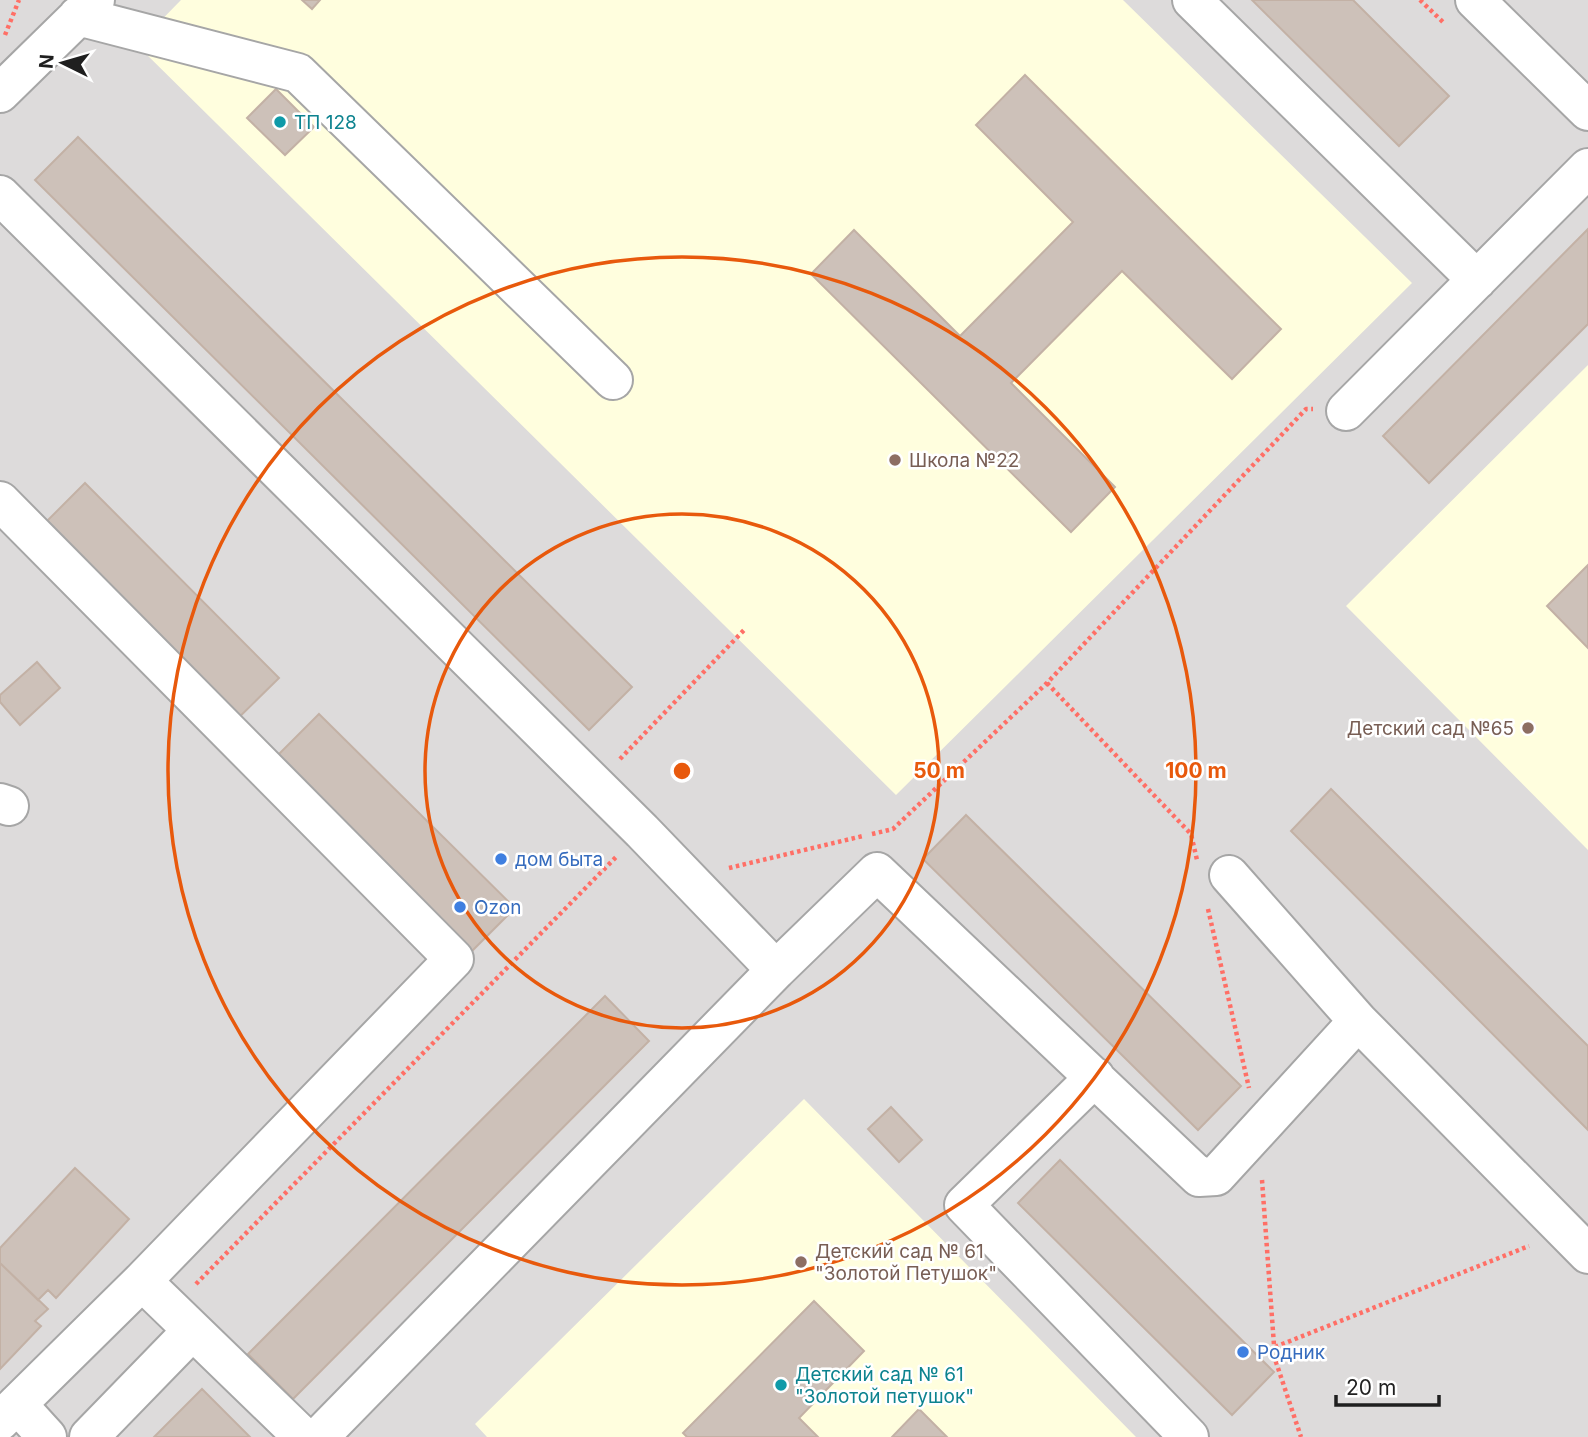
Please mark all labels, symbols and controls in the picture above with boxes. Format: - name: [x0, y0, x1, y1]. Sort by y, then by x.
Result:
- north arrow: [28, 28, 98, 98]
- text: N: [34, 53, 59, 70]
- place label: ТП 128: [294, 111, 357, 134]
- marker: ТП 128: [272, 114, 288, 130]
- place label: Школа №22: [909, 449, 1019, 472]
- marker: Школа №22: [887, 452, 903, 468]
- place label: Детский сад №65: [1347, 717, 1514, 740]
- marker: Детский сад №65: [1520, 720, 1536, 736]
- text: 50 m: [913, 758, 965, 783]
- text: 100 m: [1165, 758, 1227, 783]
- centre of rings: [670, 759, 694, 783]
- place label: дом быта: [515, 848, 603, 871]
- marker: дом быта: [493, 851, 509, 867]
- place label: Ozon: [474, 896, 521, 919]
- marker: Ozon: [452, 899, 468, 915]
- place label: Детский сад № 61 "Золотой Петушок": [815, 1240, 997, 1285]
- marker: Детский сад № 61 "Золотой Петушок": [793, 1254, 809, 1270]
- place label: Родник: [1257, 1341, 1326, 1364]
- marker: Родник: [1235, 1344, 1251, 1360]
- place label: Детский сад № 61 "Золотой петушок": [795, 1363, 974, 1408]
- scale bar: [1336, 1364, 1439, 1408]
- text: 20 m: [1346, 1375, 1396, 1400]
- marker: Детский сад № 61 "Золотой петушок": [773, 1377, 789, 1393]

